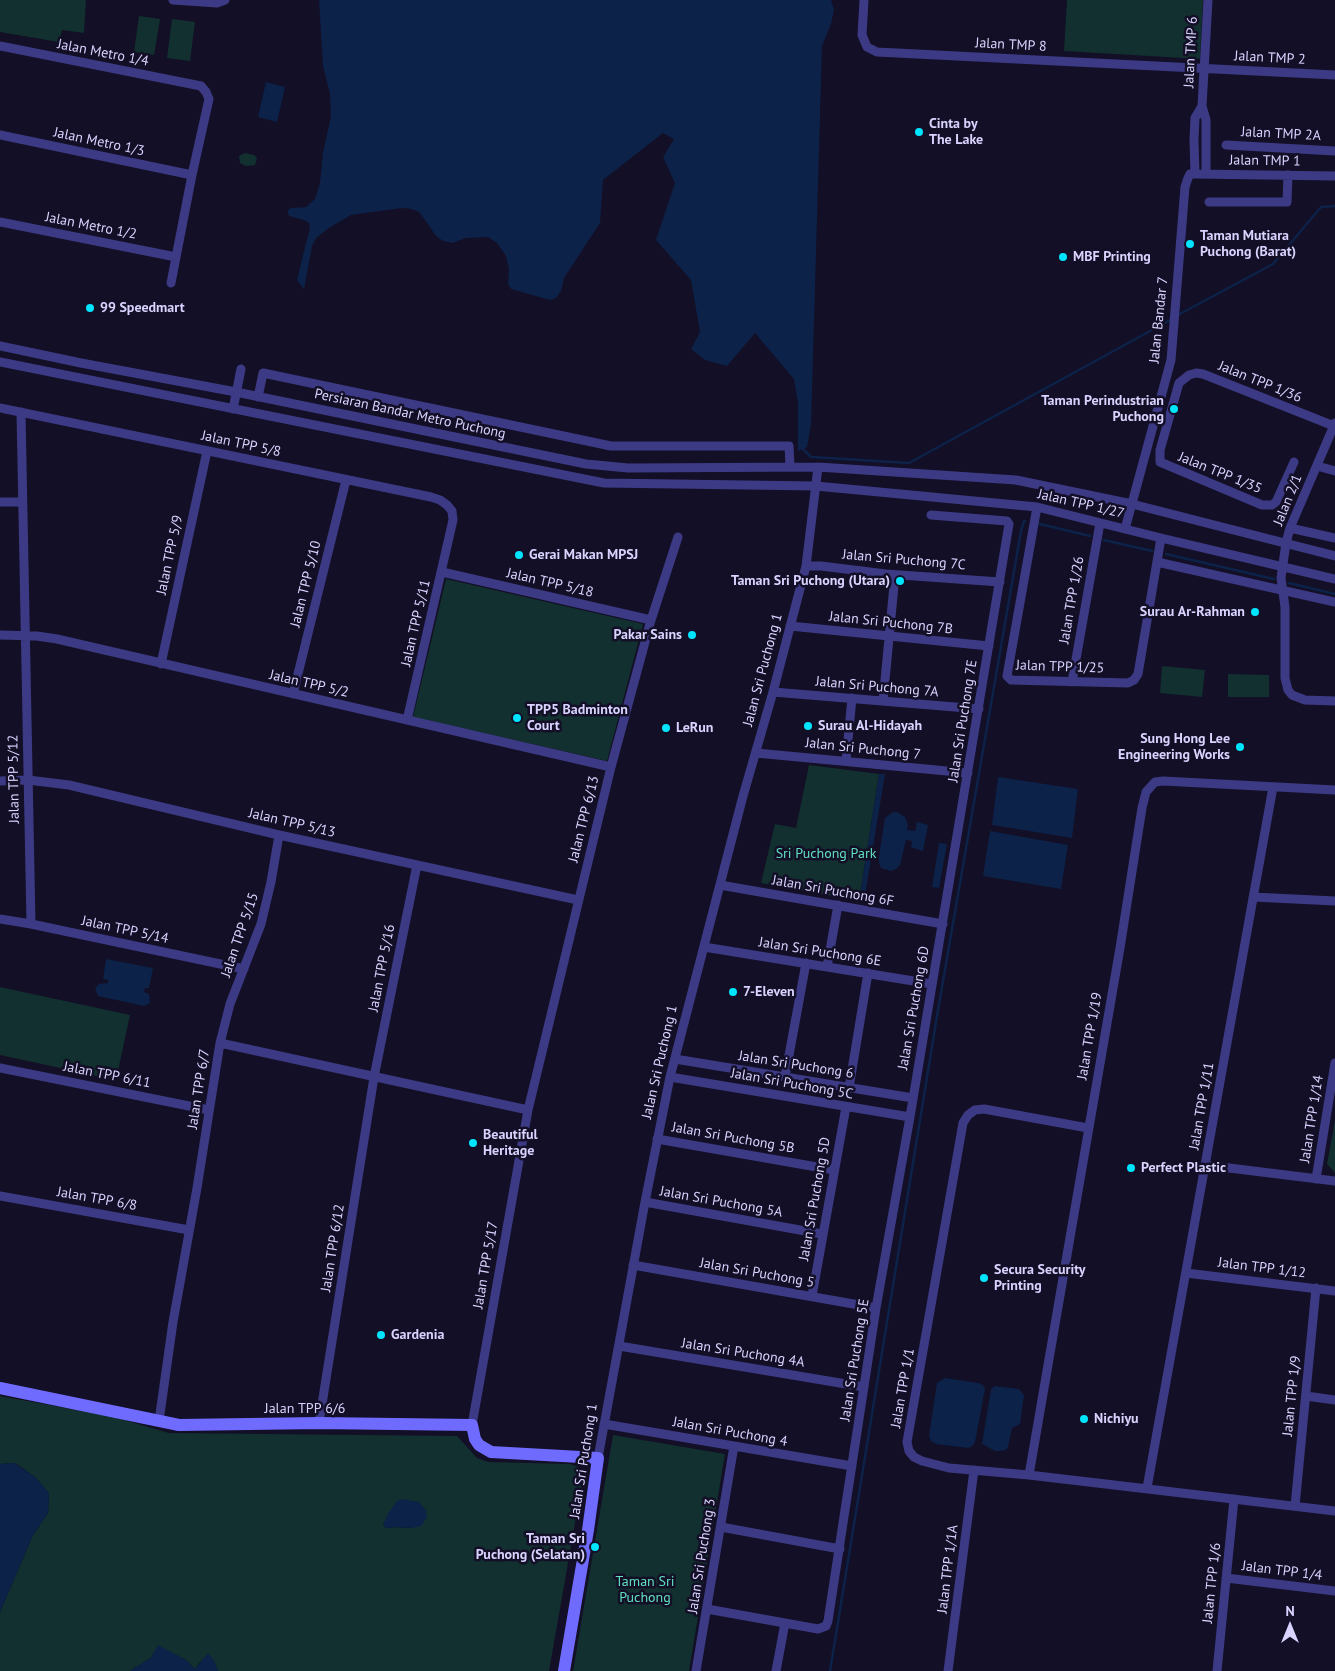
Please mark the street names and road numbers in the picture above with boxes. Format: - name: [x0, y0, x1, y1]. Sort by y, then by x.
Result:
- street label: Jalan TMP 6: [1181, 16, 1201, 88]
- street label: Jalan TMP 8: [975, 35, 1047, 55]
- street label: Jalan Metro 1/4: [56, 36, 150, 70]
- street label: Jalan TMP 2: [1234, 48, 1306, 68]
- street label: Jalan Metro 1/3: [52, 124, 146, 160]
- street label: Jalan TMP 2A: [1241, 124, 1321, 144]
- street label: Jalan TMP 1: [1229, 152, 1301, 170]
- street label: Jalan Metro 1/2: [44, 209, 138, 243]
- street label: Jalan Bandar 7: [1146, 276, 1172, 364]
- street label: Jalan TPP 1/36: [1216, 358, 1304, 406]
- street label: Persiaran Bandar Metro Puchong: [313, 386, 507, 442]
- street label: Jalan TPP 5/8: [200, 427, 282, 461]
- street label: Jalan TPP 1/35: [1176, 449, 1264, 497]
- street label: Jalan 2/1: [1270, 472, 1306, 528]
- street label: Jalan TPP 1/27: [1036, 486, 1126, 522]
- street label: Jalan TPP 5/9: [153, 514, 187, 596]
- street label: Jalan TPP 5/10: [287, 539, 325, 629]
- street label: Jalan Sri Puchong 7C: [842, 546, 966, 574]
- street label: Jalan TPP 1/26: [1056, 555, 1088, 645]
- street label: Jalan TPP 5/18: [505, 565, 595, 601]
- street label: Jalan TPP 5/11: [398, 578, 434, 668]
- street label: Jalan Sri Puchong 7B: [828, 608, 954, 638]
- street label: Jalan Sri Puchong 1: [740, 612, 786, 728]
- street label: Jalan TPP 1/25: [1016, 657, 1104, 677]
- street label: Jalan Sri Puchong 7E: [945, 659, 981, 783]
- street label: Jalan TPP 5/2: [268, 667, 350, 701]
- street label: Jalan Sri Puchong 7A: [815, 673, 939, 701]
- street label: Jalan TPP 5/12: [5, 735, 23, 823]
- street label: Jalan Sri Puchong 7: [804, 735, 922, 763]
- street label: Jalan TPP 6/13: [565, 774, 603, 864]
- street label: Jalan TPP 5/13: [247, 805, 337, 841]
- street label: Jalan Sri Puchong 6F: [771, 872, 895, 910]
- street label: Jalan TPP 5/15: [218, 890, 262, 980]
- street label: Jalan TPP 5/14: [80, 913, 170, 947]
- street label: Jalan TPP 5/16: [365, 923, 399, 1013]
- street label: Jalan Sri Puchong 6E: [758, 934, 882, 970]
- street label: Jalan Sri Puchong 6D: [895, 945, 933, 1071]
- street label: Jalan TPP 1/19: [1074, 991, 1106, 1081]
- street label: Jalan Sri Puchong 1: [639, 1004, 681, 1120]
- street label: Jalan TPP 6/7: [184, 1048, 214, 1130]
- street label: Jalan Sri Puchong 6: [737, 1048, 855, 1082]
- street label: Jalan TPP 6/11: [62, 1058, 152, 1092]
- street label: Jalan TPP 1/11: [1186, 1061, 1218, 1151]
- street label: Jalan Sri Puchong 5C: [729, 1065, 855, 1103]
- street label: Jalan TPP 1/14: [1297, 1074, 1327, 1164]
- street label: Jalan Sri Puchong 5B: [670, 1119, 796, 1157]
- street label: Jalan Sri Puchong 5D: [796, 1136, 834, 1262]
- street label: Jalan Sri Puchong 5A: [658, 1183, 784, 1221]
- street label: Jalan TPP 6/8: [56, 1184, 138, 1214]
- street label: Jalan TPP 6/12: [318, 1203, 348, 1293]
- street label: Jalan TPP 5/17: [470, 1220, 502, 1310]
- street label: Jalan TPP 1/12: [1217, 1254, 1307, 1282]
- street label: Jalan Sri Puchong 5: [698, 1255, 816, 1291]
- street label: Jalan Sri Puchong 5E: [837, 1298, 873, 1422]
- street label: Jalan Sri Puchong 4A: [680, 1335, 806, 1371]
- street label: Jalan TPP 1/1: [888, 1347, 918, 1429]
- street label: Jalan TPP 1/9: [1279, 1355, 1305, 1437]
- street label: Jalan TPP 6/6: [265, 1401, 345, 1417]
- street label: Jalan Sri Puchong 1: [567, 1402, 601, 1520]
- street label: Jalan Sri Puchong 4: [671, 1414, 789, 1450]
- street label: Jalan Sri Puchong 3: [685, 1497, 719, 1615]
- street label: Jalan TPP 1/1A: [934, 1524, 962, 1614]
- street label: Jalan TPP 1/6: [1199, 1542, 1225, 1624]
- street label: Jalan TPP 1/4: [1241, 1558, 1323, 1584]

